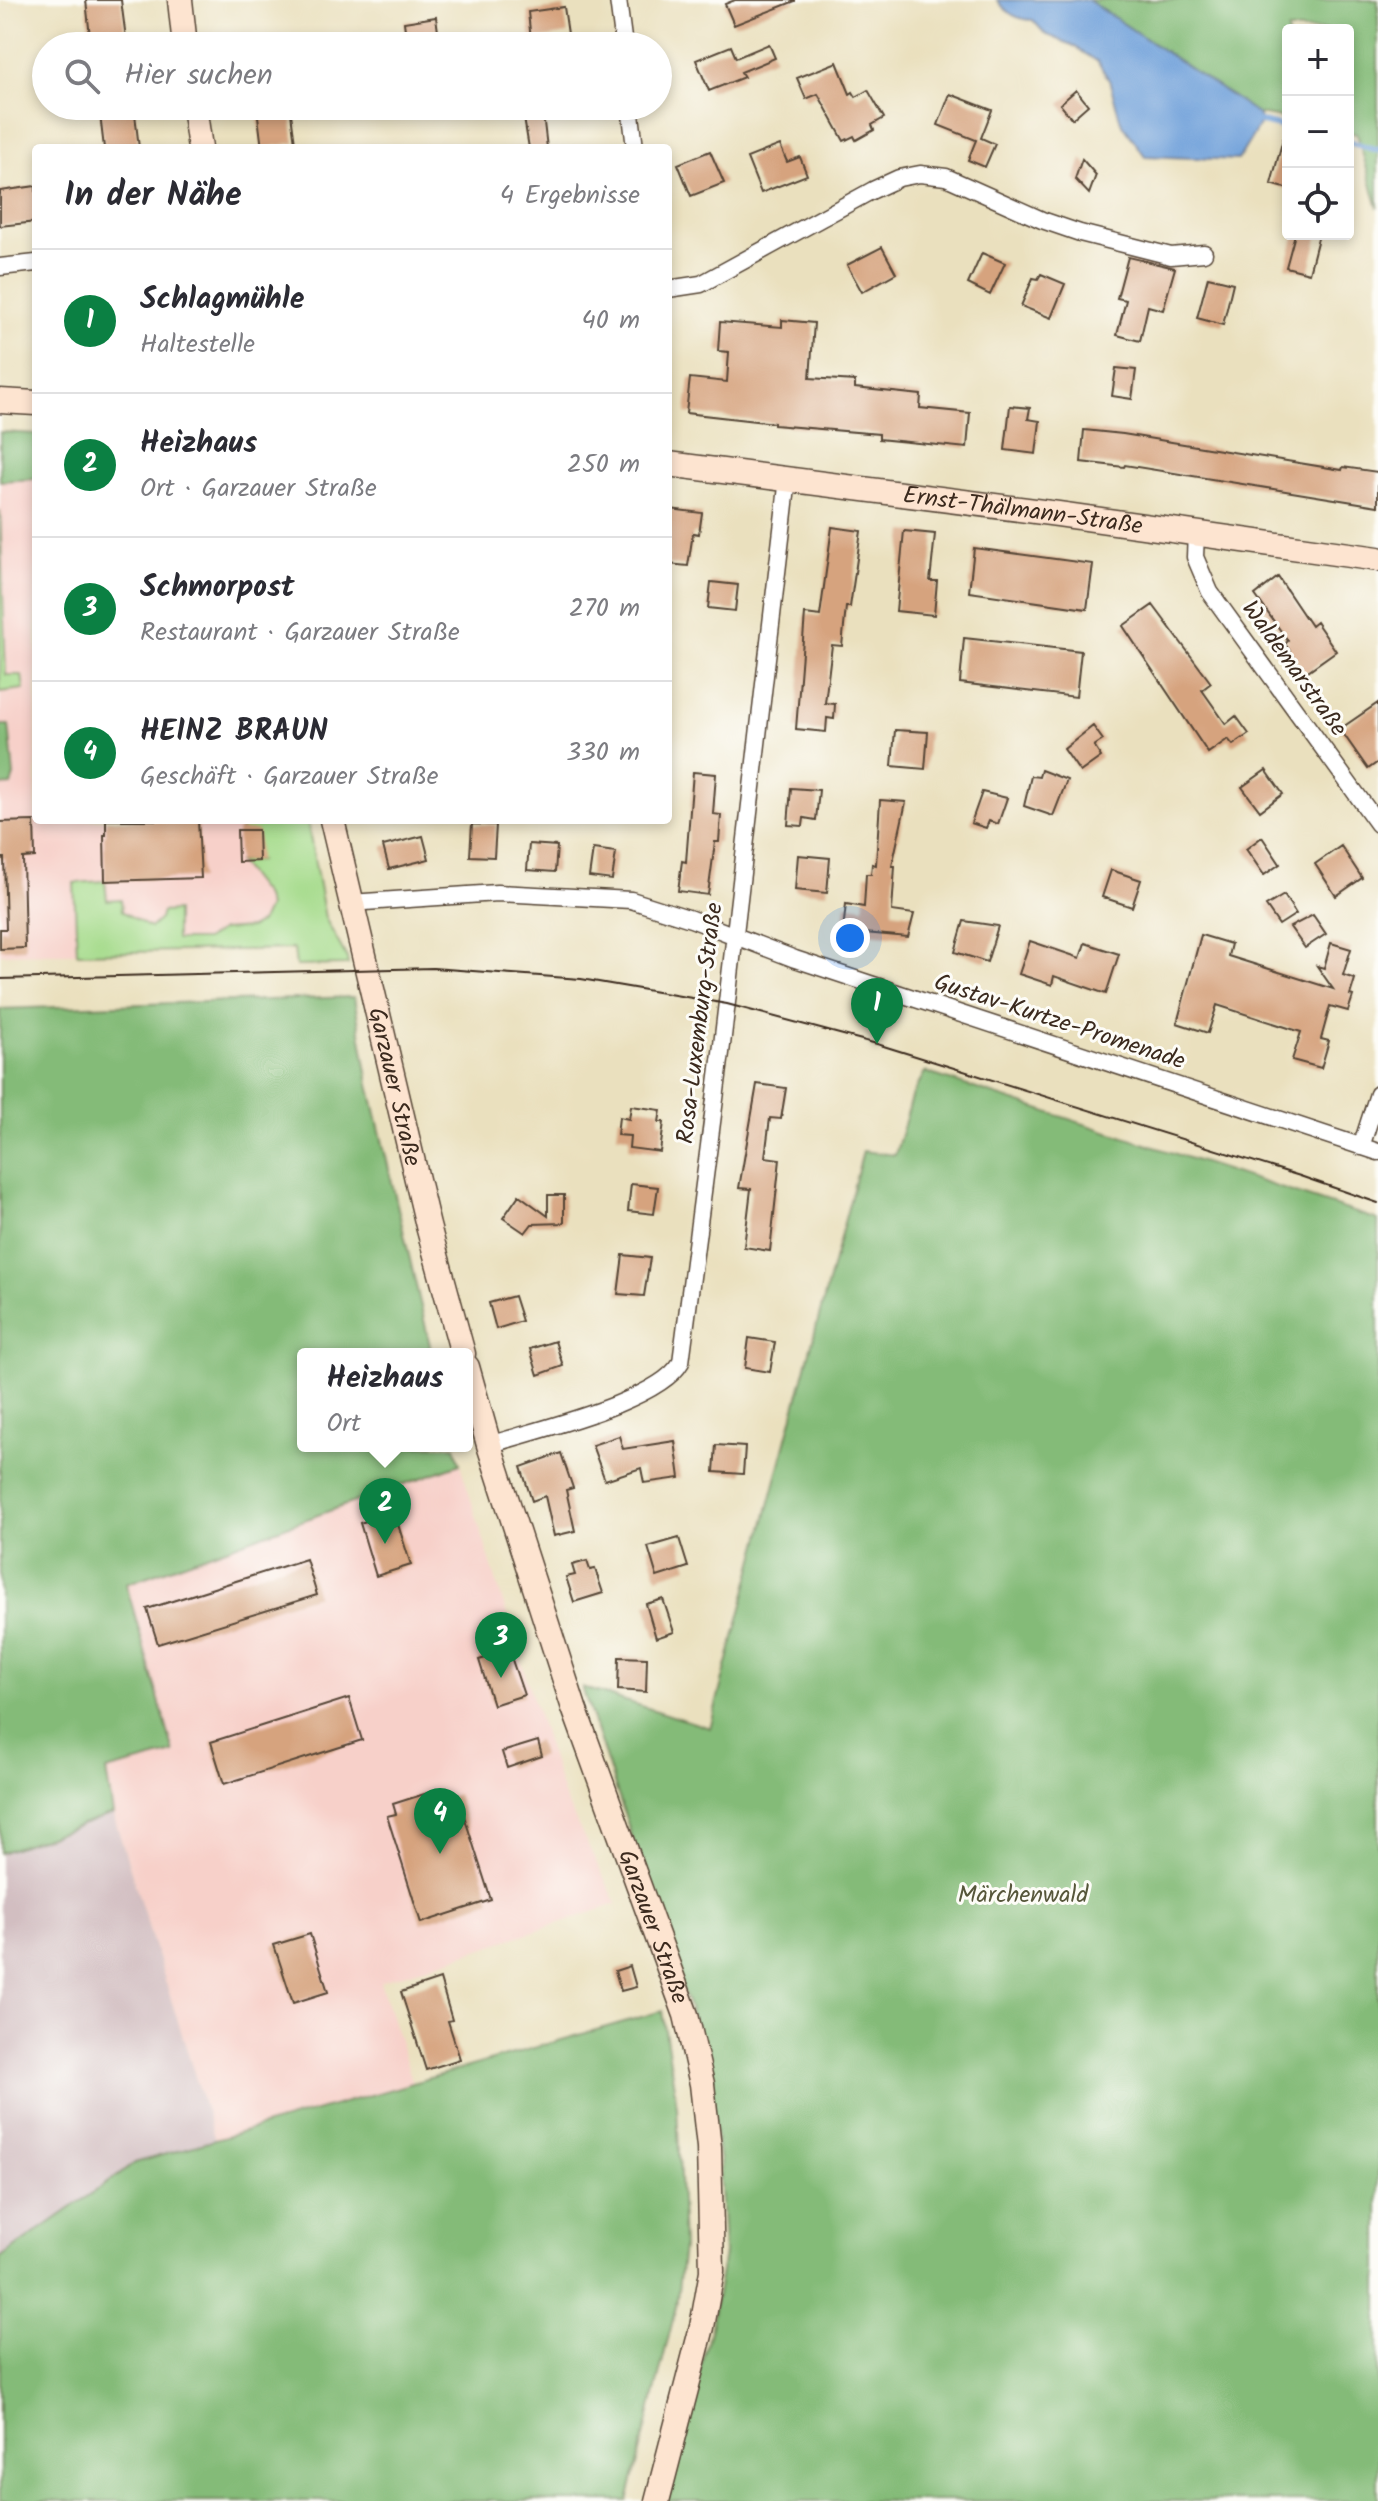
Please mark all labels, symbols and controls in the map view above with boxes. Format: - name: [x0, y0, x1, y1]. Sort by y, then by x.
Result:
- map controls: [1282, 24, 1354, 240]
- button: +: [1282, 24, 1354, 96]
- search box: [32, 32, 672, 120]
- text: Hier suchen: [124, 52, 273, 100]
- icon: search: [60, 54, 104, 98]
- button: −: [1282, 96, 1354, 168]
- button: locate: [1282, 168, 1354, 240]
- text: In der Nähe: [64, 169, 242, 223]
- text: 4 Ergebnisse: [500, 175, 640, 217]
- text: Schlagmühle: [140, 276, 304, 324]
- text: 1: [86, 300, 94, 342]
- text: 40 m: [582, 300, 640, 342]
- text: Haltestelle: [140, 324, 255, 366]
- text: Heizhaus: [140, 420, 257, 468]
- text: 2: [82, 444, 98, 486]
- text: 250 m: [567, 444, 640, 486]
- text: Ort · Garzauer Straße: [140, 468, 377, 510]
- street label: Ernst-Thälmann-Straße: [901, 476, 1145, 547]
- text: Schmorpost: [140, 564, 295, 612]
- text: 3: [83, 588, 97, 630]
- text: 270 m: [569, 588, 640, 630]
- street label: Waldemarstraße: [1231, 592, 1357, 745]
- text: Restaurant · Garzauer Straße: [140, 612, 460, 654]
- text: HEINZ BRAUN: [140, 708, 328, 756]
- text: 4: [83, 732, 97, 774]
- text: 330 m: [566, 732, 640, 774]
- text: Geschäft · Garzauer Straße: [140, 756, 438, 798]
- street label: Rosa-Luxemburg-Straße: [666, 900, 735, 1146]
- your location: [830, 918, 870, 958]
- street label: Gustav-Kurtze-Promenade: [929, 963, 1190, 1082]
- pin: 1: [851, 978, 903, 1044]
- street label: Garzauer Straße: [356, 1004, 431, 1170]
- popup: [297, 1348, 473, 1452]
- text: Heizhaus: [326, 1355, 444, 1403]
- text: Ort: [326, 1403, 361, 1445]
- pin: 2: [359, 1478, 411, 1544]
- pin: 3: [475, 1612, 527, 1678]
- pin: 4: [414, 1788, 466, 1854]
- street label: Garzauer Straße: [606, 1844, 698, 2010]
- park label: Märchenwald: [958, 1876, 1089, 1915]

